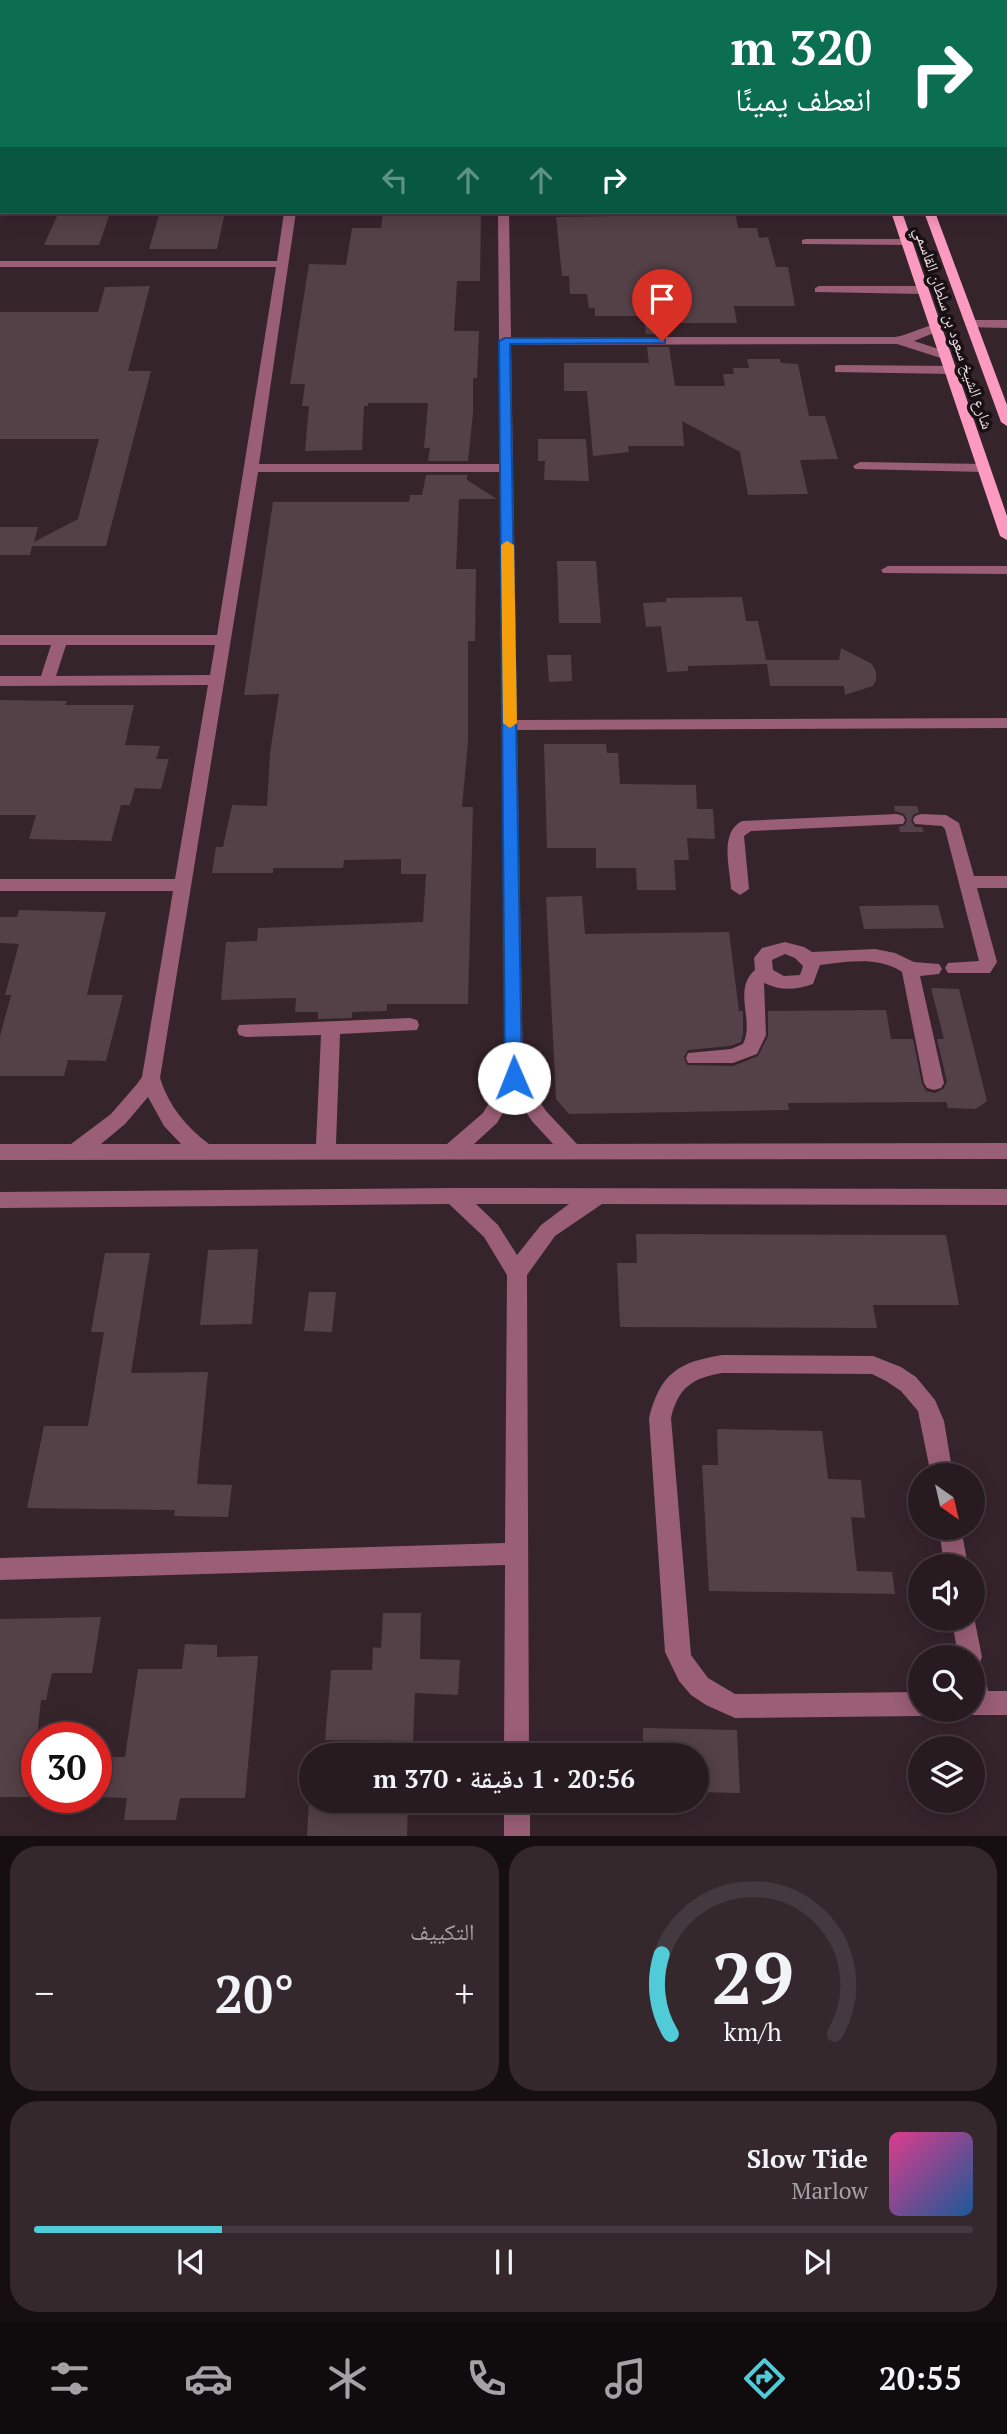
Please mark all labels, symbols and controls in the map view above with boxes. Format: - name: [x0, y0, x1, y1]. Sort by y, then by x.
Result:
- text: 320 m: [730, 14, 872, 79]
- icon: right: [896, 28, 987, 119]
- text: انعطف يمينًا: [735, 78, 872, 120]
- icon: left: [376, 161, 414, 199]
- icon: ahead: [449, 161, 487, 199]
- icon: ahead: [522, 161, 560, 199]
- icon: right: [595, 161, 633, 199]
- street label: شارع الشيخ سعود بن سلطان القاسمي: [907, 224, 999, 433]
- pin: [632, 269, 692, 341]
- icon: arrive: [643, 280, 681, 318]
- position arrow: [477, 1041, 551, 1115]
- north arrow: [908, 1463, 985, 1540]
- map controls: [908, 1463, 985, 1813]
- button: sound: [908, 1554, 985, 1631]
- button: search: [908, 1645, 985, 1722]
- speed limit sign: 30: [21, 1722, 112, 1813]
- button: layers: [908, 1736, 985, 1813]
- text: 20:56 · 1 دقيقة · 370 m: [373, 1761, 635, 1795]
- text: التكييف: [410, 1916, 475, 1947]
- text: 29: [712, 1929, 794, 2026]
- text: 20°: [214, 1959, 294, 2028]
- text: −: [34, 1968, 54, 2018]
- text: +: [454, 1968, 475, 2018]
- text: km/h: [724, 2015, 782, 2048]
- text: Slow Tide: [747, 2141, 868, 2175]
- text: Marlow: [792, 2175, 868, 2206]
- icon: previous: [172, 2243, 210, 2281]
- icon: pause: [485, 2243, 523, 2281]
- icon: next: [798, 2243, 836, 2281]
- icon: filters: [45, 2354, 94, 2403]
- icon: car: [184, 2354, 233, 2403]
- icon: climate: [323, 2354, 372, 2403]
- icon: phone: [462, 2354, 511, 2403]
- icon: music: [601, 2354, 650, 2403]
- icon: directions: [740, 2354, 789, 2403]
- text: 20:55: [879, 2357, 962, 2399]

